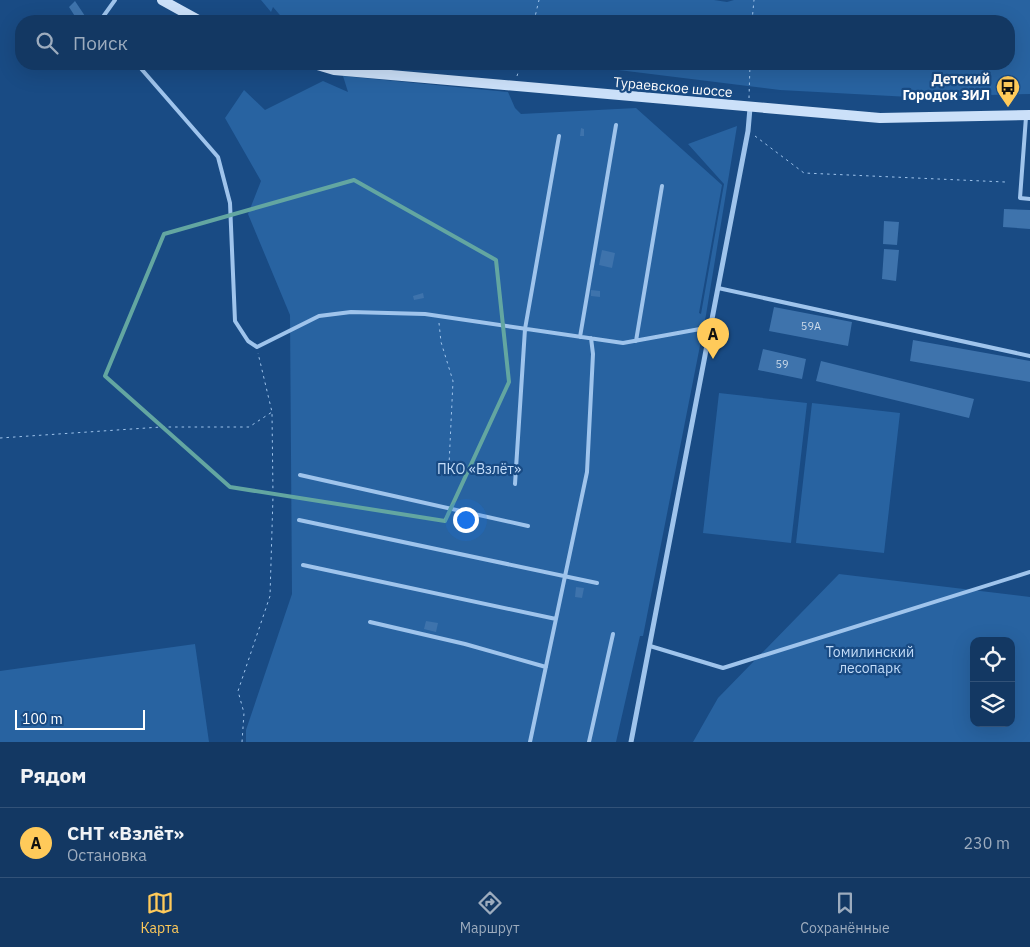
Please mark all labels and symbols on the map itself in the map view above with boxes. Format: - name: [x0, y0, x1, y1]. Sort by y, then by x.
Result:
- place label: Детский Городок ЗИЛ: [903, 70, 990, 104]
- street label: Тураевское шоссе: [613, 73, 734, 101]
- bus stop icon: Детский Городок ЗИЛ: [995, 74, 1021, 108]
- pin: A: [697, 318, 729, 359]
- house number: 59А: [801, 319, 821, 333]
- house number: 59: [775, 357, 789, 371]
- park label: ПКО «Взлёт»: [437, 460, 521, 478]
- your location: [453, 507, 479, 533]
- park label: Томилинский лесопарк: [826, 643, 914, 677]
- scale bar: [15, 707, 145, 730]

